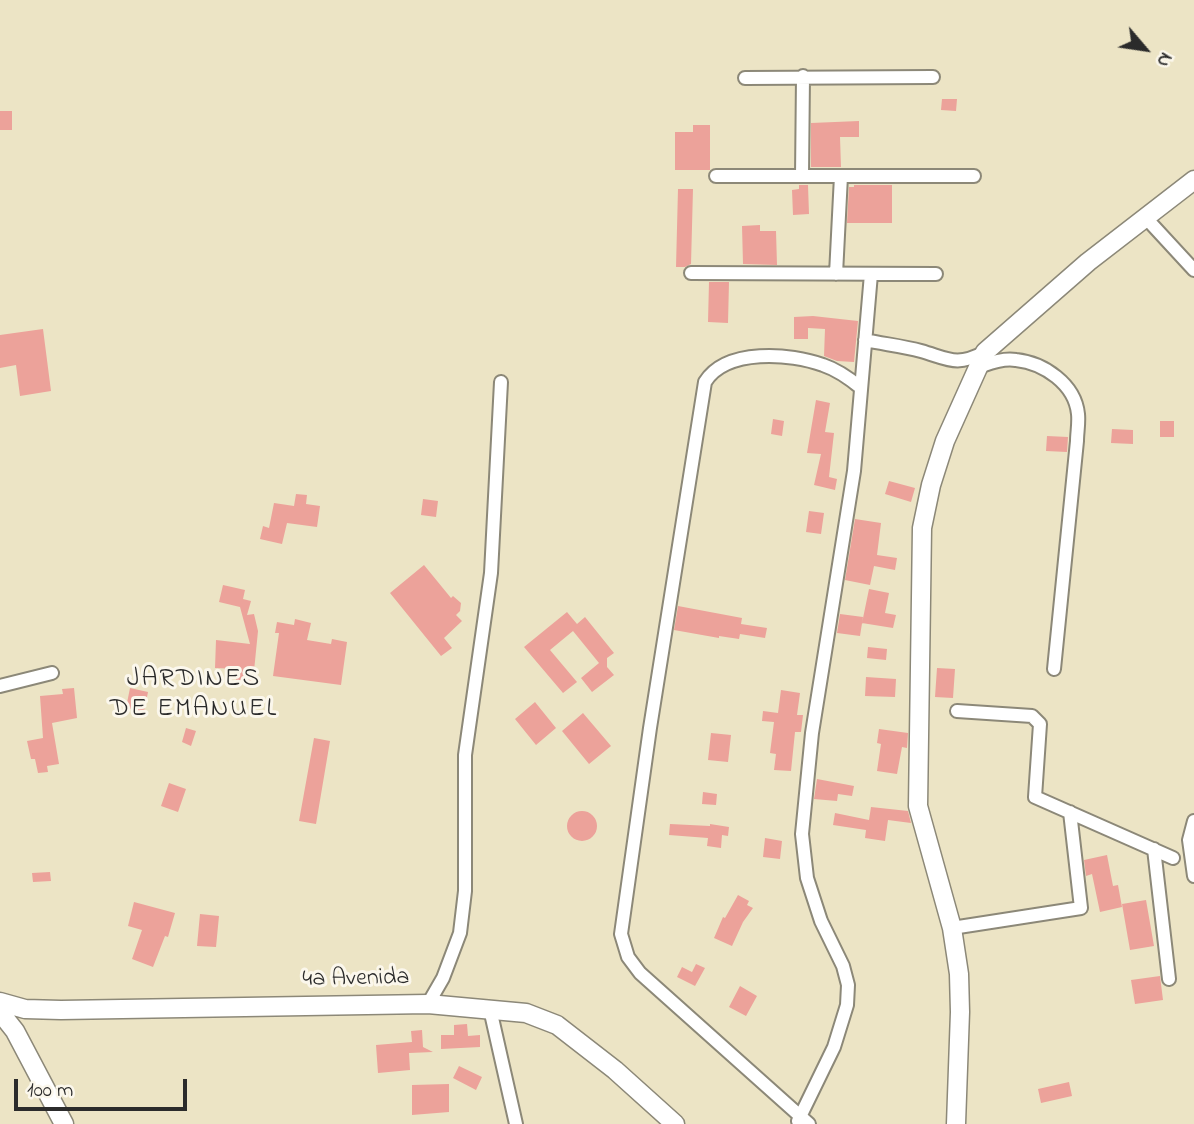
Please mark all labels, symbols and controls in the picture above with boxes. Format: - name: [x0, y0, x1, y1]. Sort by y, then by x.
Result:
- north arrow: [1110, 14, 1180, 84]
- text: N: [1149, 47, 1179, 72]
- district label: JARDINES DE EMANUEL: [111, 665, 277, 726]
- street label: 4a Avenida: [302, 965, 410, 995]
- scale bar: [18, 1064, 191, 1108]
- text: 100 m: [27, 1076, 73, 1106]

